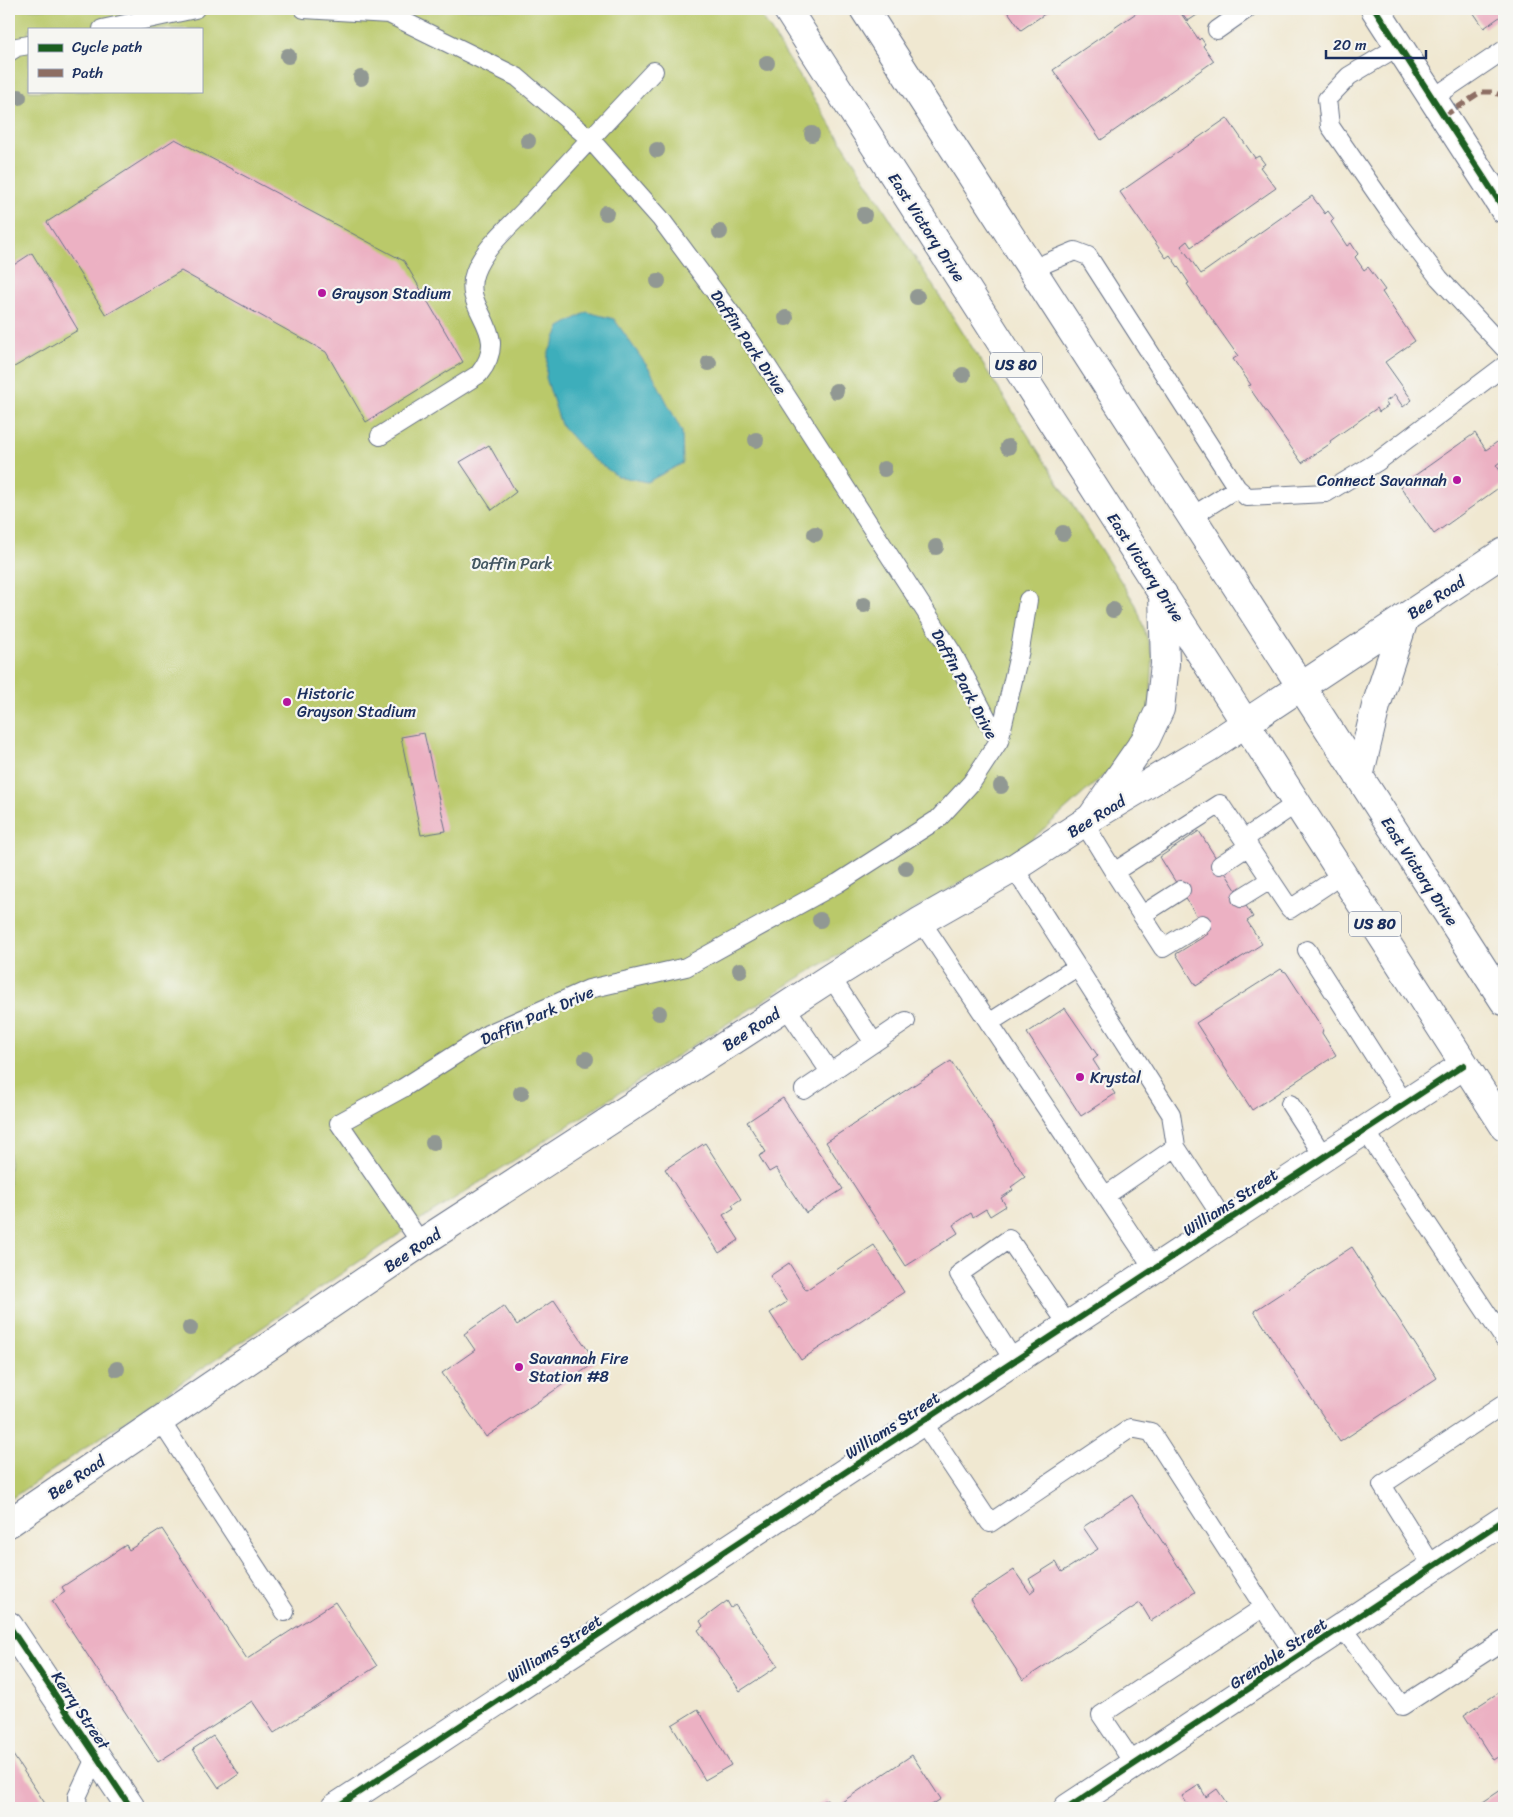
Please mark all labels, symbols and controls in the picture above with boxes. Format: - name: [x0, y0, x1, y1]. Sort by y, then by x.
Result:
- legend: [28, 28, 202, 92]
- scale bar: [1326, 28, 1426, 60]
- text: 20 m: [1333, 32, 1367, 58]
- text: Cycle path: [72, 34, 143, 60]
- text: Path: [72, 60, 103, 86]
- street label: East Victory Drive: [880, 166, 973, 288]
- place label: Grayson Stadium: [332, 279, 451, 308]
- street label: Daffin Park Drive: [703, 284, 795, 401]
- marker: Grayson Stadium: [316, 287, 328, 299]
- road number: US 80: [990, 352, 1042, 378]
- place label: Connect Savannah: [1317, 466, 1447, 495]
- marker: Connect Savannah: [1451, 474, 1463, 486]
- street label: East Victory Drive: [1099, 506, 1192, 628]
- park label: Daffin Park: [471, 549, 553, 578]
- street label: Bee Road: [1401, 567, 1473, 627]
- street label: Daffin Park Drive: [923, 624, 1006, 745]
- place label: Historic Grayson Stadium: [297, 679, 416, 726]
- marker: Historic Grayson Stadium: [281, 696, 293, 708]
- street label: Bee Road: [1061, 786, 1133, 846]
- street label: East Victory Drive: [1373, 810, 1466, 932]
- road number: US 80: [1349, 912, 1401, 936]
- street label: Daffin Park Drive: [476, 977, 599, 1053]
- street label: Bee Road: [716, 999, 788, 1059]
- place label: Krystal: [1090, 1063, 1141, 1092]
- marker: Krystal: [1074, 1071, 1086, 1083]
- street label: Williams Street: [1177, 1161, 1284, 1244]
- street label: Bee Road: [377, 1219, 449, 1281]
- place label: Savannah Fire Station #8: [529, 1344, 628, 1391]
- marker: Savannah Fire Station #8: [513, 1361, 525, 1373]
- street label: Williams Street: [839, 1384, 946, 1467]
- street label: Bee Road: [41, 1446, 113, 1508]
- street label: Williams Street: [501, 1607, 608, 1690]
- street label: Grenoble Street: [1223, 1610, 1333, 1697]
- street label: Kerry Street: [43, 1665, 118, 1756]

